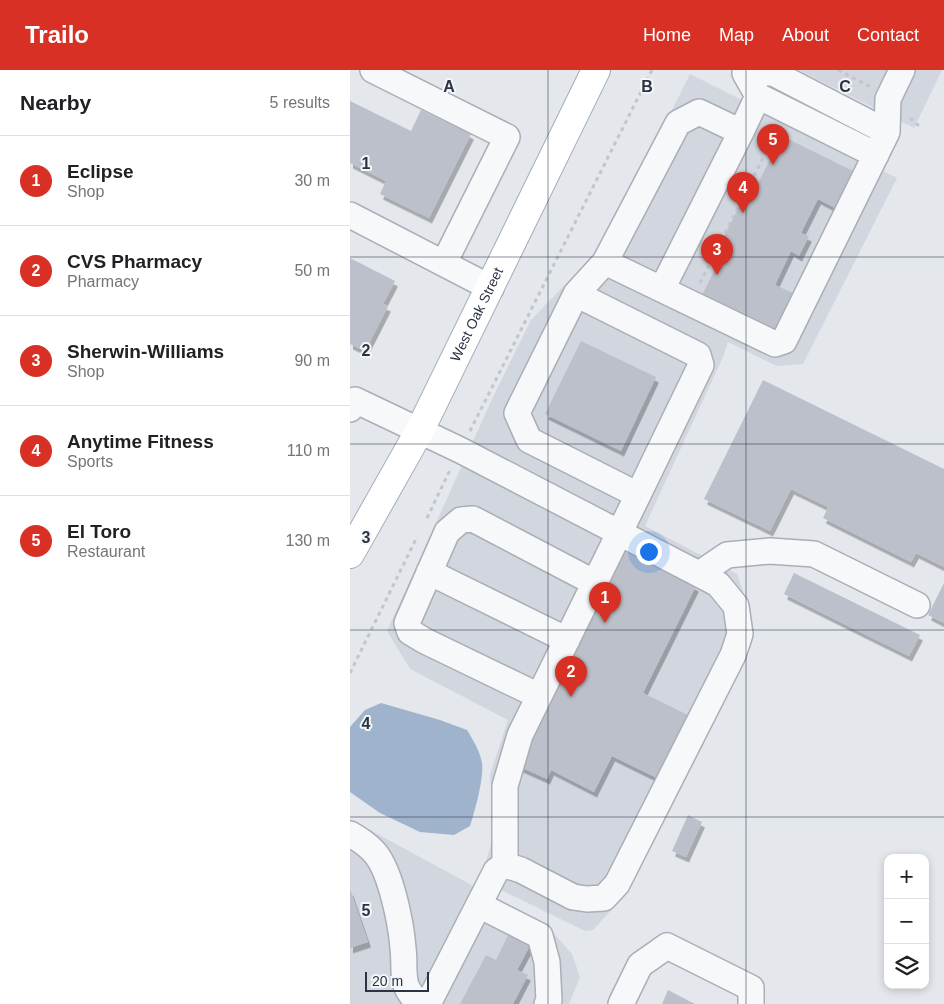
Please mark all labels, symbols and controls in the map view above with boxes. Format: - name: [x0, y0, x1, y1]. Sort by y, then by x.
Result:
- text: Trailo: [25, 21, 89, 48]
- text: Home: [643, 25, 691, 45]
- text: Map: [719, 25, 754, 45]
- text: About: [782, 25, 829, 45]
- text: Contact: [857, 25, 919, 45]
- text: A: [443, 78, 455, 95]
- text: B: [641, 78, 653, 95]
- text: C: [839, 78, 851, 95]
- text: Nearby: [20, 91, 91, 114]
- text: 5 results: [270, 94, 330, 111]
- pin: 5: [757, 124, 789, 165]
- text: 1: [362, 155, 371, 172]
- text: Eclipse: [67, 161, 134, 182]
- text: 1: [32, 172, 40, 189]
- text: 30 m: [294, 172, 330, 189]
- pin: 4: [727, 172, 759, 213]
- text: Shop: [67, 183, 104, 200]
- pin: 3: [701, 234, 733, 275]
- text: CVS Pharmacy: [67, 251, 202, 272]
- text: 2: [32, 262, 40, 279]
- text: 50 m: [294, 262, 330, 279]
- street label: West Oak Street: [447, 265, 506, 364]
- text: Pharmacy: [67, 273, 139, 290]
- text: Sherwin-Williams: [67, 341, 224, 362]
- text: 2: [362, 342, 371, 359]
- text: 3: [32, 352, 40, 369]
- text: 90 m: [294, 352, 330, 369]
- text: Shop: [67, 363, 104, 380]
- text: Anytime Fitness: [67, 431, 214, 452]
- text: 4: [32, 442, 40, 459]
- text: 110 m: [287, 442, 330, 459]
- text: Sports: [67, 453, 113, 470]
- text: El Toro: [67, 521, 131, 542]
- text: 3: [362, 529, 371, 546]
- text: 5: [32, 532, 40, 549]
- text: 130 m: [286, 532, 330, 549]
- your location: [636, 539, 662, 565]
- text: Restaurant: [67, 543, 145, 560]
- pin: 1: [589, 582, 621, 623]
- pin: 2: [555, 656, 587, 697]
- text: 4: [362, 715, 371, 732]
- map controls: [884, 854, 929, 989]
- button: +: [884, 854, 929, 899]
- button: −: [884, 899, 929, 944]
- text: 5: [362, 902, 371, 919]
- button: layers: [884, 944, 929, 989]
- scale bar: [365, 969, 429, 992]
- text: 20 m: [372, 973, 403, 989]

